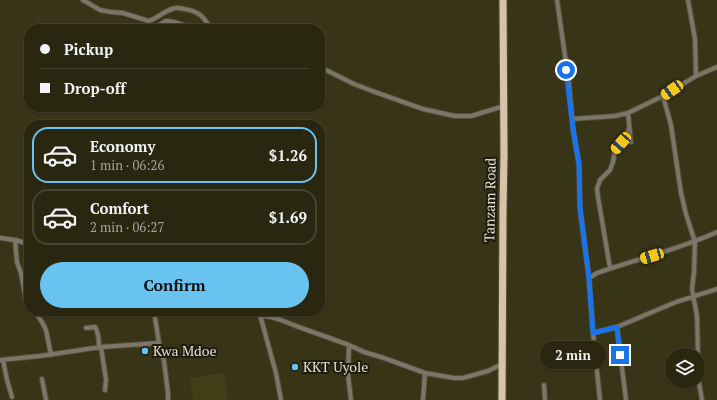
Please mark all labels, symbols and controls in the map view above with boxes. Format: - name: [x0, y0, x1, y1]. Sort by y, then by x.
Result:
- text: Pickup: [64, 39, 113, 59]
- route start: [557, 61, 575, 79]
- text: Drop-off: [64, 78, 126, 98]
- car: [659, 78, 685, 102]
- car: [609, 130, 633, 156]
- text: Economy: [90, 136, 155, 156]
- icon: car: [42, 137, 78, 173]
- text: $1.26: [269, 145, 307, 165]
- text: 1 min · 06:26: [90, 156, 164, 174]
- street label: Tanzam Road: [479, 157, 500, 242]
- text: Comfort: [90, 198, 149, 218]
- icon: car: [42, 199, 78, 235]
- text: $1.69: [269, 207, 307, 227]
- text: 2 min · 06:27: [90, 218, 164, 236]
- car: [639, 247, 665, 265]
- button: Confirm: [40, 262, 309, 308]
- place label: Kwa Mdoe: [153, 341, 217, 360]
- callout: 2 min: [540, 341, 606, 369]
- marker: Kwa Mdoe: [140, 346, 150, 356]
- text: 2 min: [555, 346, 591, 364]
- route end: [611, 346, 629, 364]
- map controls: [665, 348, 705, 388]
- button: layers: [665, 348, 705, 388]
- place label: KKT Uyole: [303, 357, 368, 376]
- marker: KKT Uyole: [290, 362, 300, 372]

